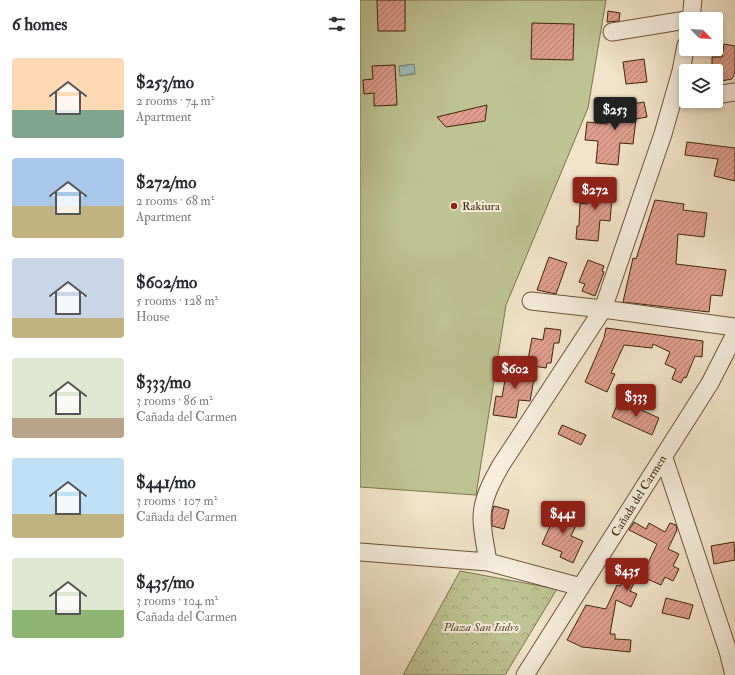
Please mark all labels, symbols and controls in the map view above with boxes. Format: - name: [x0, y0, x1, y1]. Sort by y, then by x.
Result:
- north arrow: [679, 12, 723, 56]
- map controls: [679, 12, 723, 108]
- icon: filters: [326, 13, 348, 35]
- text: 6 homes: [12, 14, 67, 35]
- button: layers: [679, 64, 723, 108]
- text: $253/mo: [136, 72, 194, 93]
- icon: home: [44, 74, 92, 122]
- text: 2 rooms · 74 m²: [136, 93, 214, 109]
- pin: $253: [591, 97, 639, 131]
- text: $253: [603, 102, 627, 118]
- text: Apartment: [136, 109, 192, 125]
- text: $272/mo: [136, 172, 196, 193]
- icon: home: [44, 174, 92, 222]
- pin: $272: [571, 177, 619, 211]
- text: $272: [582, 182, 608, 198]
- text: 2 rooms · 68 m²: [136, 193, 214, 209]
- place label: Rakiura: [462, 199, 501, 214]
- marker: Rakiura: [449, 201, 459, 211]
- text: Apartment: [136, 209, 192, 225]
- text: $602/mo: [136, 272, 197, 293]
- icon: home: [44, 274, 92, 322]
- text: 5 rooms · 128 m²: [136, 293, 218, 309]
- text: House: [136, 309, 169, 325]
- pin: $602: [491, 356, 539, 390]
- text: $602: [501, 361, 529, 377]
- text: $333/mo: [136, 372, 191, 393]
- icon: home: [44, 374, 92, 422]
- pin: $333: [612, 384, 660, 418]
- text: $333: [625, 389, 647, 405]
- text: 3 rooms · 86 m²: [136, 393, 213, 409]
- text: Cañada del Carmen: [136, 409, 237, 425]
- street label: Cañada del Carmen: [608, 452, 670, 540]
- text: $441/mo: [136, 472, 196, 493]
- icon: home: [44, 474, 92, 522]
- text: 3 rooms · 107 m²: [136, 493, 217, 509]
- pin: $441: [539, 501, 587, 535]
- text: $441: [550, 506, 576, 522]
- text: Cañada del Carmen: [136, 509, 237, 525]
- pin: $435: [603, 558, 651, 592]
- text: $435: [614, 563, 640, 579]
- text: $435/mo: [136, 572, 194, 593]
- icon: home: [44, 574, 92, 622]
- text: 3 rooms · 104 m²: [136, 593, 218, 609]
- text: Cañada del Carmen: [136, 609, 237, 625]
- park label: Plaza San Isidro: [442, 620, 519, 635]

